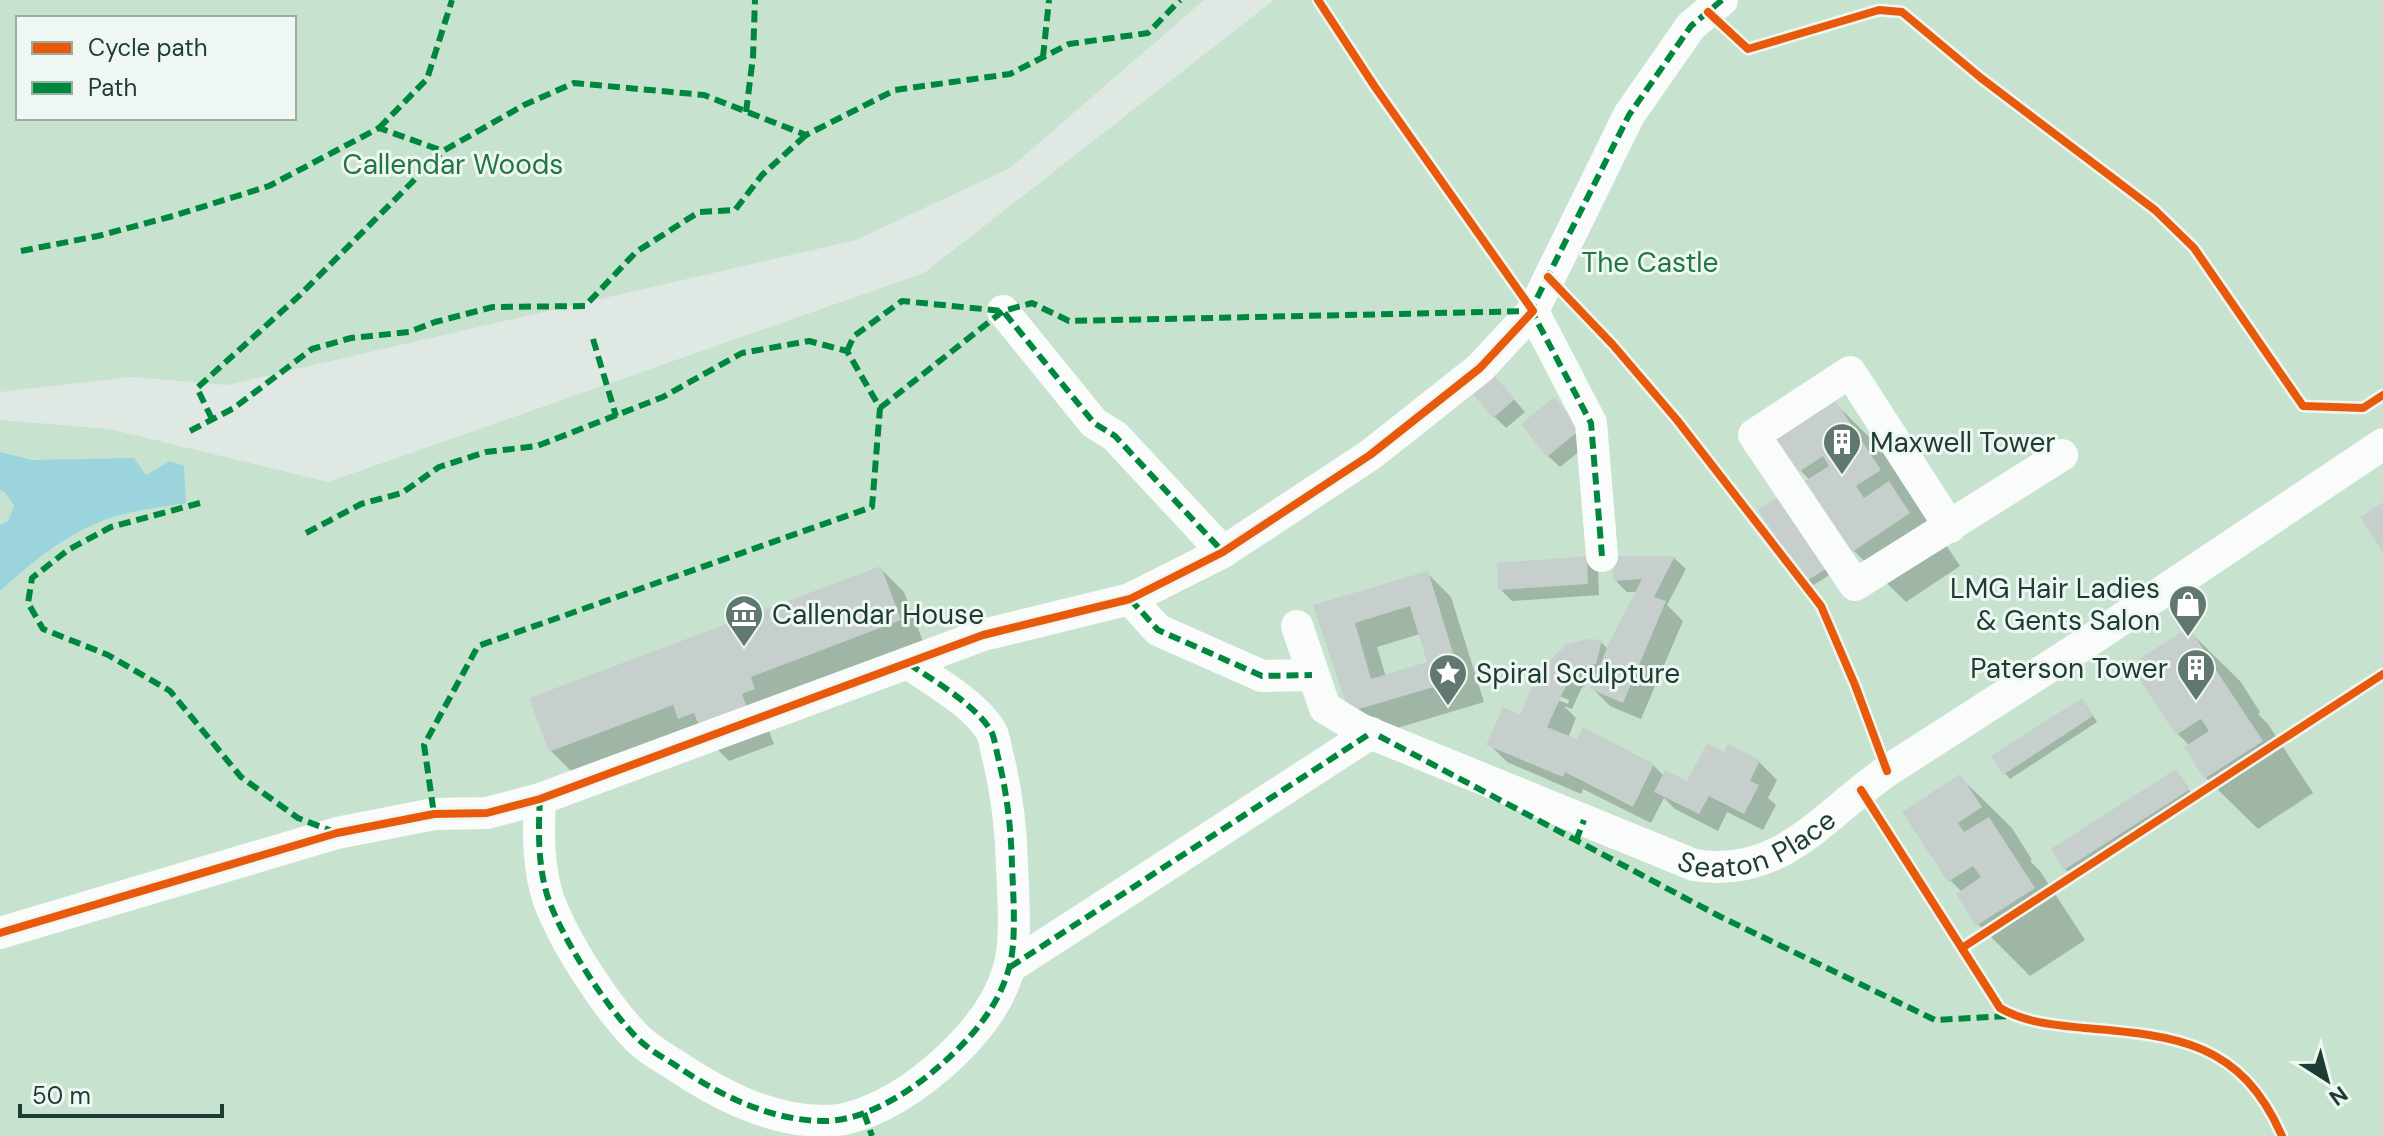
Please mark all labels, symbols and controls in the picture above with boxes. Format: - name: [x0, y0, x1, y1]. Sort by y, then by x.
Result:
- legend: [16, 16, 296, 120]
- text: Cycle path: [88, 32, 207, 63]
- text: Path: [88, 72, 137, 103]
- park label: Callendar Woods: [343, 146, 563, 183]
- park label: The Castle: [1581, 244, 1719, 281]
- building icon: Maxwell Tower: [1821, 421, 1863, 476]
- place label: Maxwell Tower: [1870, 424, 2056, 461]
- place label: LMG Hair Ladies & Gents Salon: [1950, 570, 2160, 639]
- shop icon: LMG Hair Ladies & Gents Salon: [2167, 583, 2209, 638]
- museum icon: Callendar House: [723, 593, 765, 648]
- place label: Callendar House: [772, 596, 984, 633]
- building icon: Paterson Tower: [2175, 647, 2217, 702]
- place label: Paterson Tower: [1970, 650, 2168, 687]
- place icon: Spiral Sculpture: [1427, 652, 1469, 707]
- place label: Spiral Sculpture: [1476, 655, 1680, 692]
- street label: Seaton Place: [1672, 801, 1843, 885]
- north arrow: [2287, 1040, 2367, 1120]
- scale bar: [20, 1068, 222, 1118]
- text: N: [2323, 1079, 2353, 1112]
- text: 50 m: [32, 1080, 91, 1111]

